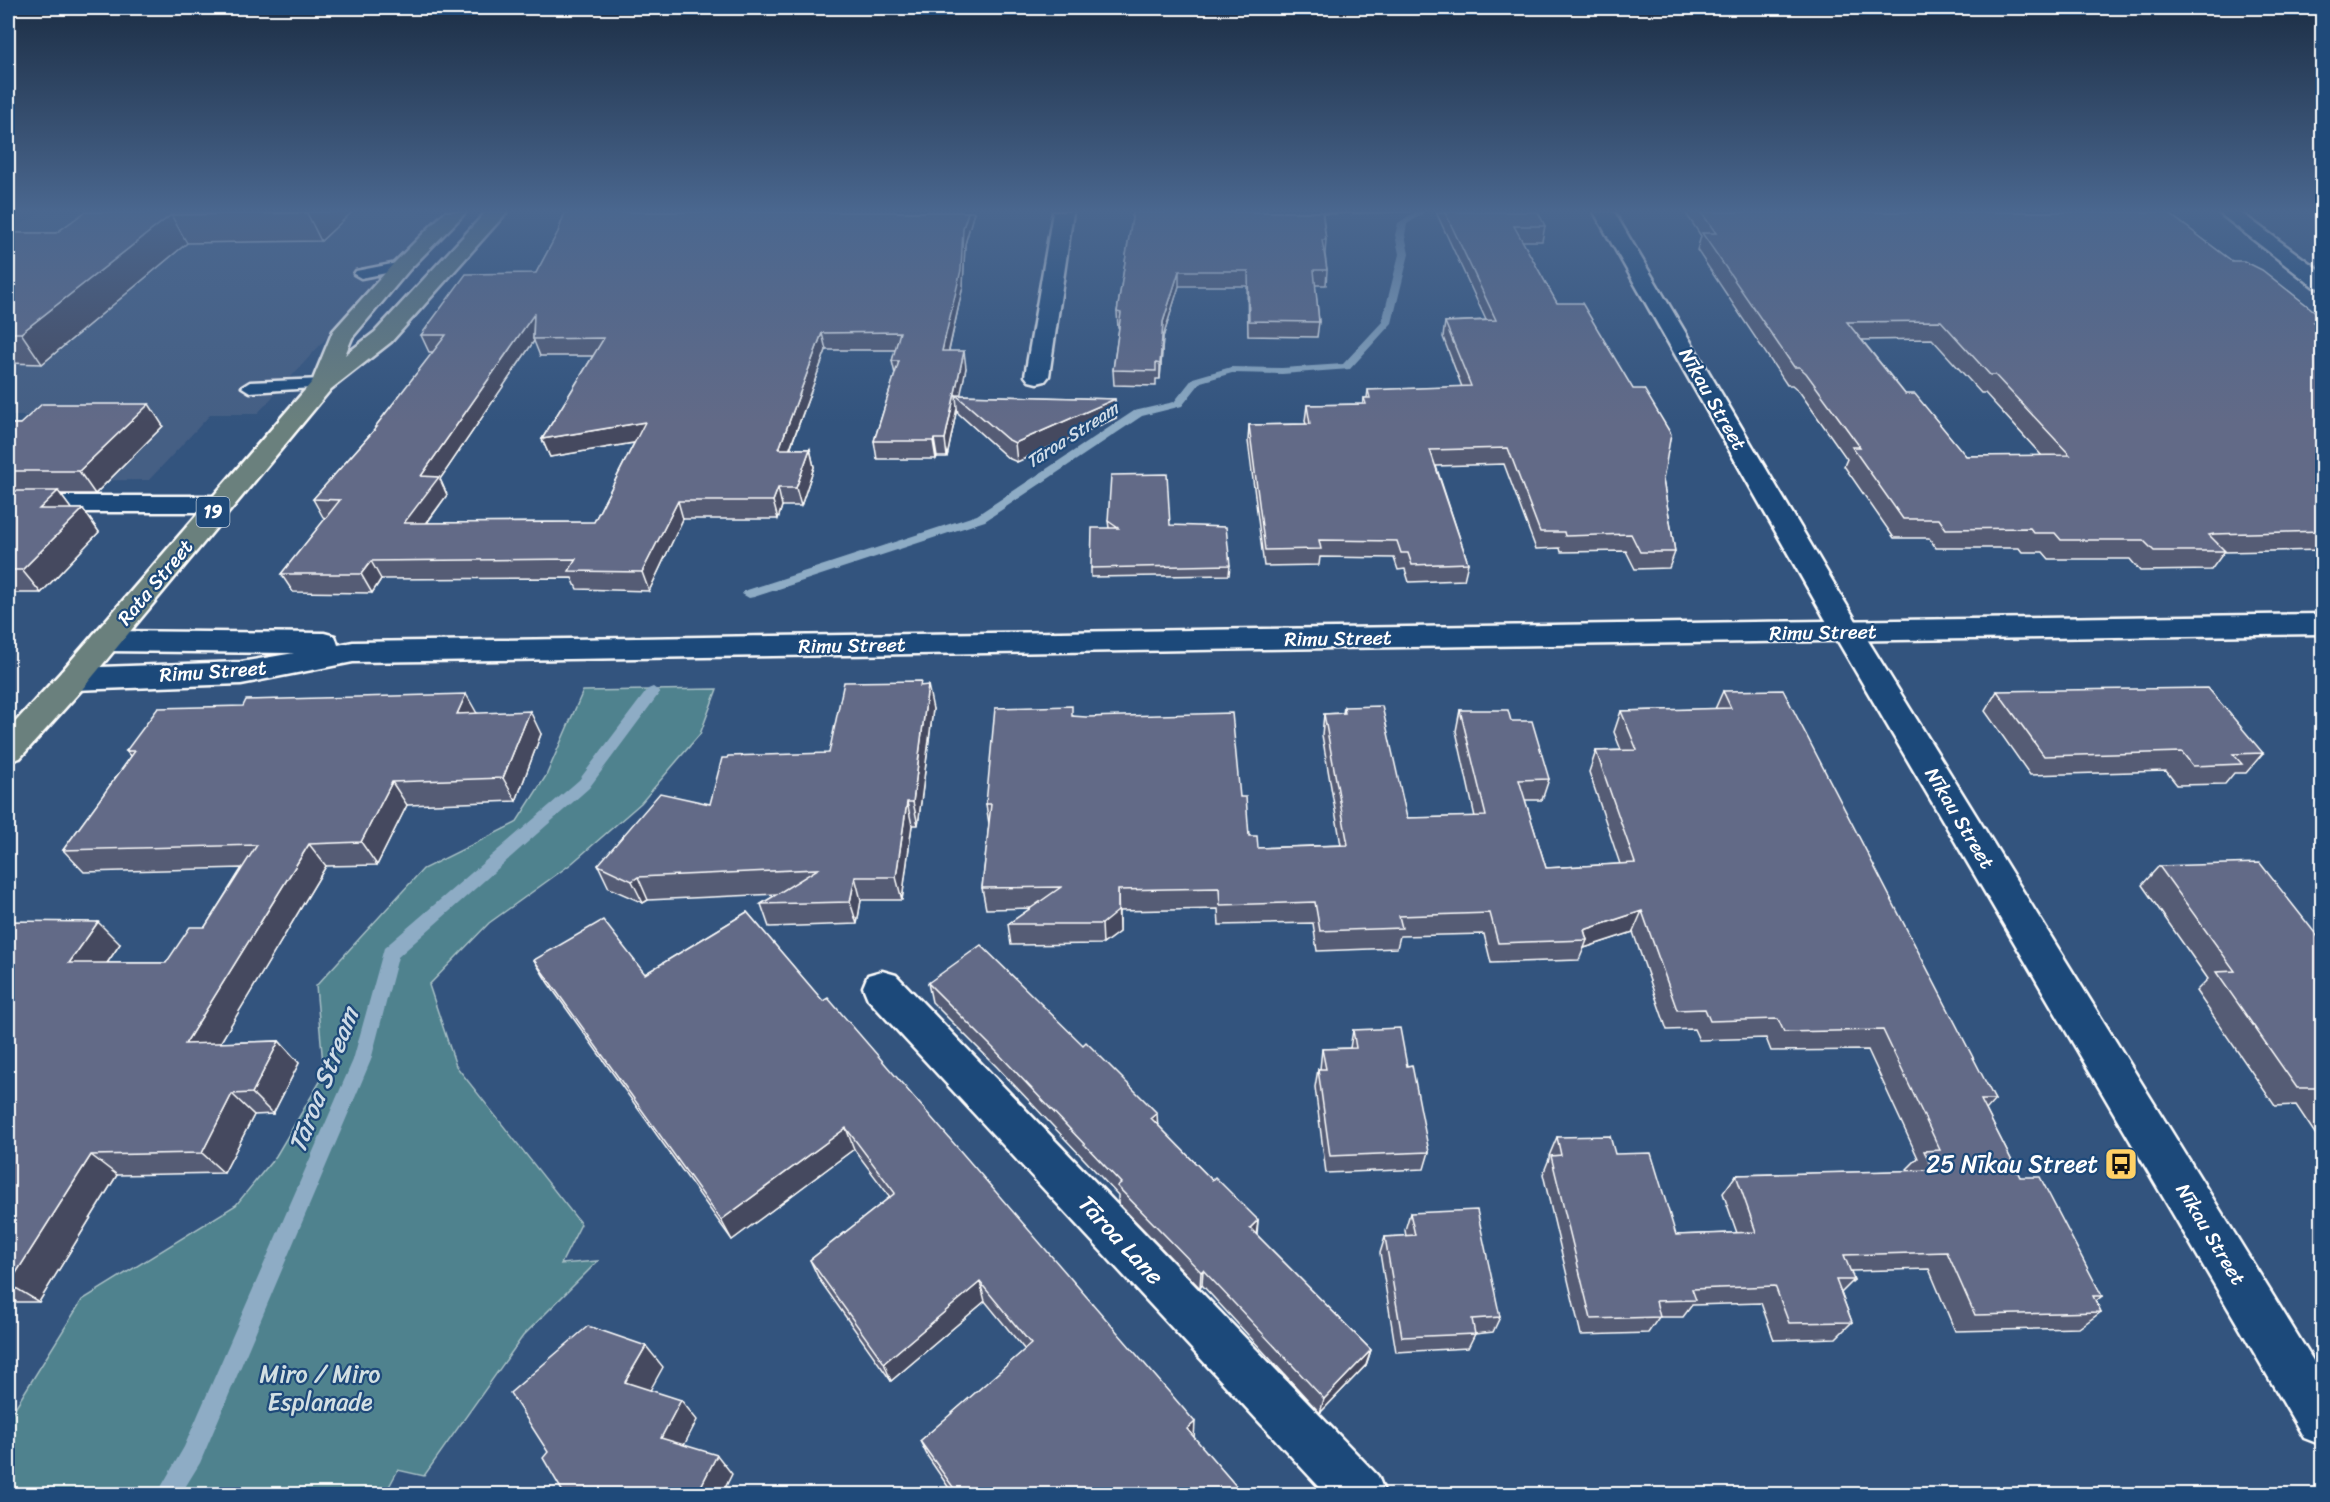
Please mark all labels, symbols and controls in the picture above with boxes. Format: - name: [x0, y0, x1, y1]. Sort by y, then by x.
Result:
- street label: Nīkau Street: [1669, 341, 1756, 458]
- water label: Tāroa Stream: [1019, 392, 1127, 477]
- road number: 19: [196, 497, 230, 527]
- street label: Rata Street: [108, 531, 202, 634]
- street label: Rimu Street: [1769, 614, 1877, 651]
- street label: Rimu Street: [1284, 620, 1392, 657]
- street label: Rimu Street: [798, 627, 906, 664]
- street label: Rimu Street: [158, 650, 268, 693]
- street label: Nīkau Street: [1915, 760, 2004, 876]
- water label: Tāroa Stream: [274, 998, 373, 1160]
- place label: 25 Nīkau Street: [1926, 1143, 2098, 1185]
- bus stop icon: 25 Nīkau Street: [2103, 1146, 2139, 1182]
- street label: Nīkau Street: [2166, 1176, 2255, 1292]
- street label: Tāroa Lane: [1067, 1185, 1175, 1295]
- park label: Miro / Miro Esplanade: [260, 1353, 380, 1423]

